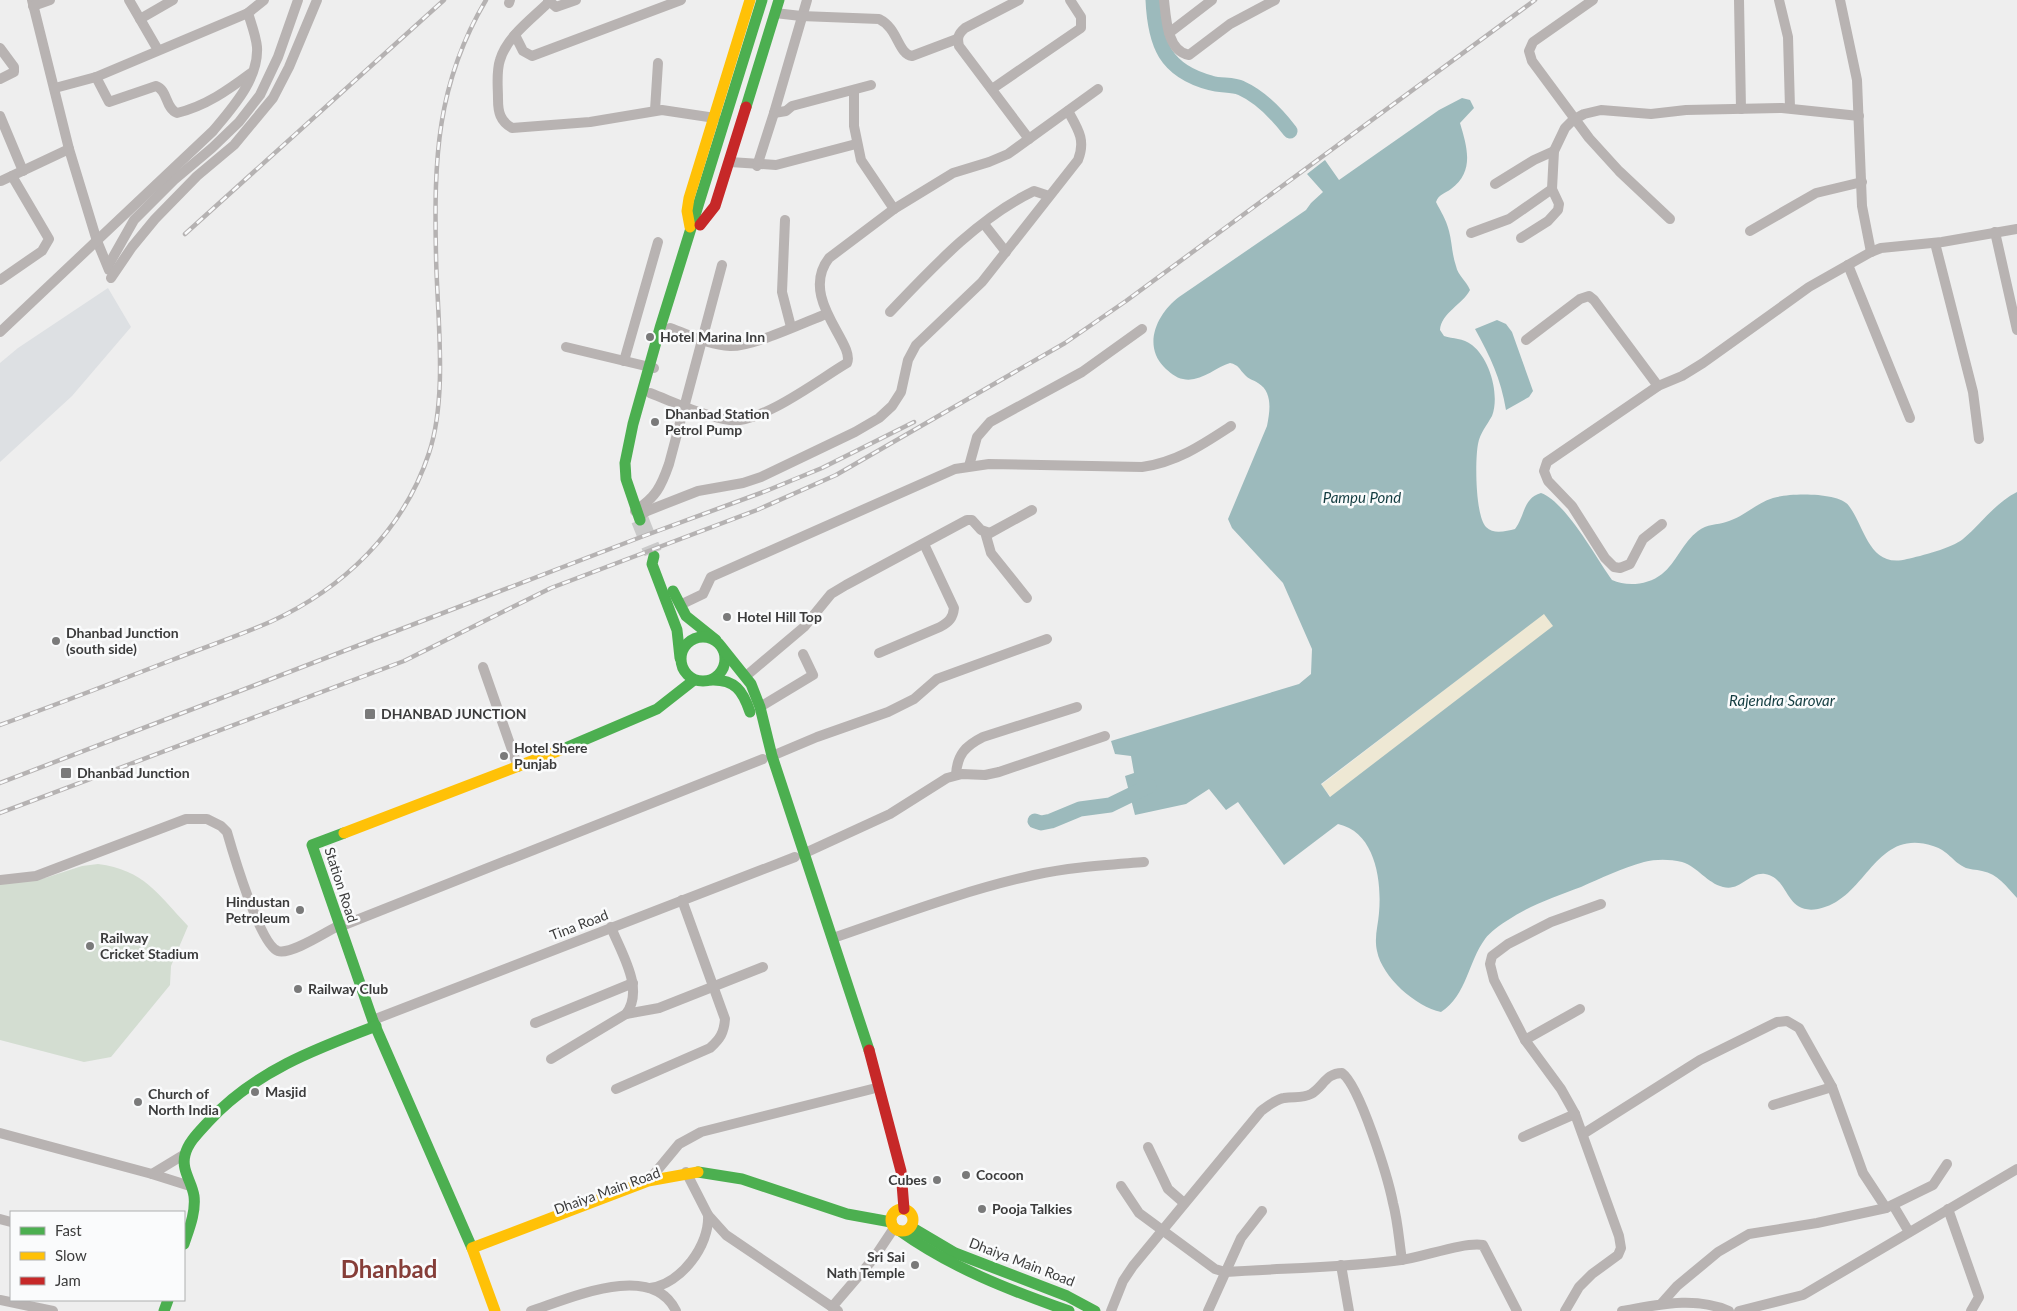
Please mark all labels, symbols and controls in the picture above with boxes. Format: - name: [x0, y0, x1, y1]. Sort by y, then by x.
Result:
- place label: Hotel Marina Inn: [660, 328, 765, 345]
- marker: Hotel Marina Inn: [644, 331, 656, 343]
- place label: Dhanbad Station Petrol Pump: [665, 405, 769, 438]
- marker: Dhanbad Station Petrol Pump: [649, 416, 661, 428]
- water label: Pampu Pond: [1323, 488, 1401, 506]
- place label: Hotel Hill Top: [737, 608, 822, 625]
- marker: Hotel Hill Top: [721, 611, 733, 623]
- place label: Dhanbad Junction (south side): [66, 624, 179, 657]
- marker: Dhanbad Junction (south side): [50, 635, 62, 647]
- water label: Rajendra Sarovar: [1729, 691, 1836, 709]
- place label: DHANBAD JUNCTION: [381, 705, 526, 722]
- marker: DHANBAD JUNCTION: [363, 707, 377, 721]
- place label: Hotel Shere Punjab: [514, 739, 588, 772]
- marker: Hotel Shere Punjab: [498, 750, 510, 762]
- place label: Dhanbad Junction: [77, 764, 190, 781]
- marker: Dhanbad Junction: [59, 766, 73, 780]
- street label: Station Road: [321, 845, 362, 925]
- place label: Hindustan Petroleum: [225, 893, 290, 926]
- marker: Hindustan Petroleum: [294, 904, 306, 916]
- street label: Tina Road: [547, 906, 610, 943]
- place label: Railway Cricket Stadium: [100, 929, 199, 962]
- marker: Railway Cricket Stadium: [84, 940, 96, 952]
- place label: Railway Club: [308, 980, 388, 997]
- marker: Railway Club: [292, 983, 304, 995]
- place label: Masjid: [265, 1083, 306, 1100]
- place label: Church of North India: [148, 1085, 219, 1118]
- marker: Masjid: [249, 1086, 261, 1098]
- marker: Church of North India: [132, 1096, 144, 1108]
- street label: Dhaiya Main Road: [551, 1163, 662, 1218]
- place label: Cocoon: [976, 1166, 1024, 1183]
- marker: Cocoon: [960, 1169, 972, 1181]
- place label: Cubes: [888, 1171, 927, 1188]
- marker: Cubes: [931, 1174, 943, 1186]
- place label: Pooja Talkies: [992, 1200, 1072, 1217]
- marker: Pooja Talkies: [976, 1203, 988, 1215]
- legend: [10, 1211, 185, 1301]
- text: Fast: [55, 1221, 82, 1239]
- street label: Dhaiya Main Road: [967, 1234, 1077, 1290]
- text: Slow: [55, 1246, 87, 1264]
- place label: Sri Sai Nath Temple: [826, 1248, 906, 1281]
- district label: Dhanbad: [341, 1254, 437, 1283]
- marker: Sri Sai Nath Temple: [909, 1259, 921, 1271]
- text: Jam: [55, 1271, 81, 1289]

